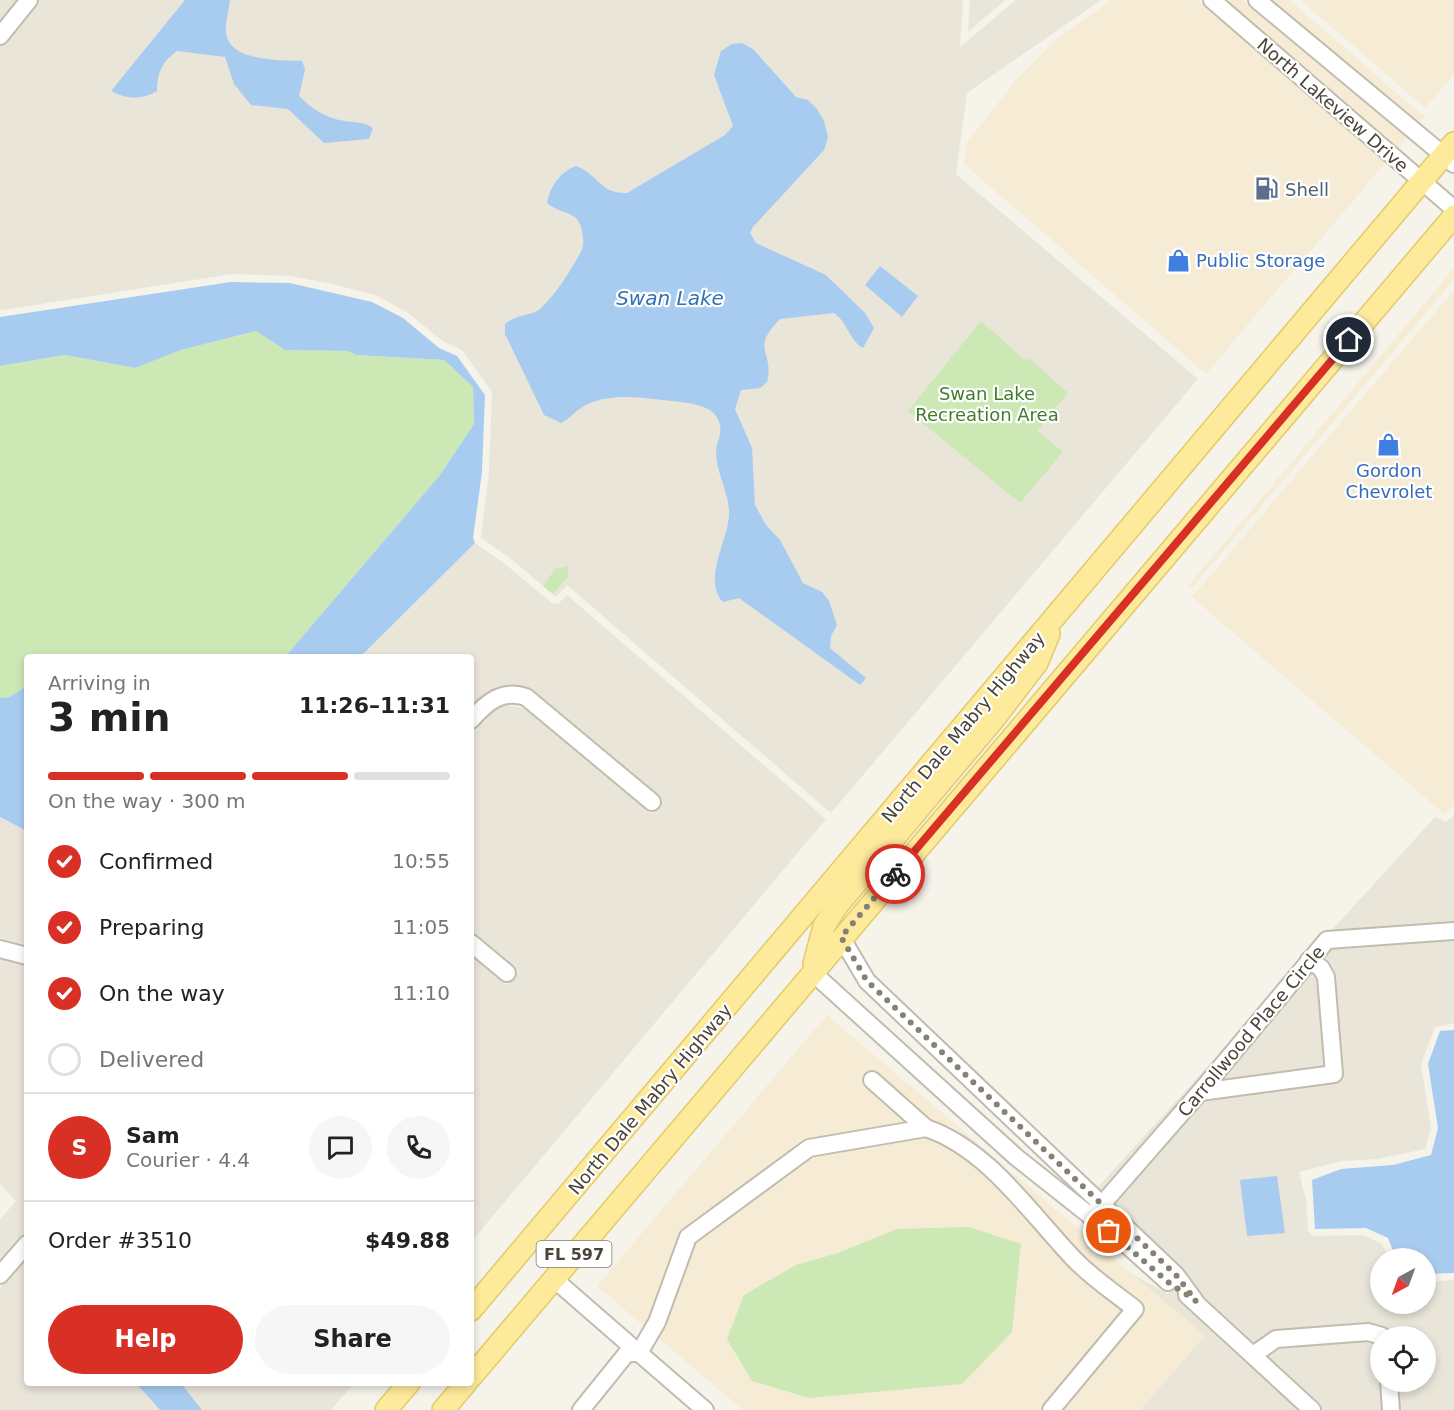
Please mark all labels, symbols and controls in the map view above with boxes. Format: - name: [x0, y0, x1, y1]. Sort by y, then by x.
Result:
- street label: North Lakeview Drive: [1253, 34, 1413, 176]
- fuel station icon: Shell: [1254, 176, 1280, 202]
- place label: Shell: [1285, 179, 1329, 200]
- shop icon: Public Storage: [1165, 247, 1191, 273]
- place label: Public Storage: [1196, 250, 1325, 271]
- water label: Swan Lake: [616, 286, 724, 310]
- pin: [1323, 314, 1374, 365]
- icon: home: [1332, 323, 1365, 356]
- park label: Swan Lake Recreation Area: [915, 383, 1059, 425]
- shop icon: Gordon Chevrolet: [1376, 431, 1402, 457]
- place label: Gordon Chevrolet: [1346, 460, 1432, 502]
- street label: North Dale Mabry Highway: [877, 627, 1049, 827]
- text: Arriving in: [48, 671, 151, 695]
- text: 11:26–11:31: [299, 693, 450, 718]
- text: 3 min: [48, 695, 170, 740]
- text: On the way · 300 m: [48, 789, 246, 813]
- courier: [865, 844, 925, 904]
- icon: check: [48, 845, 81, 878]
- text: Confirmed: [99, 849, 213, 874]
- text: 10:55: [392, 849, 450, 873]
- icon: bike: [879, 858, 912, 891]
- icon: check: [48, 911, 81, 944]
- text: Preparing: [99, 915, 205, 940]
- text: 11:05: [392, 915, 450, 939]
- street label: Carrollwood Place Circle: [1173, 941, 1329, 1121]
- icon: check: [48, 977, 81, 1010]
- text: On the way: [99, 981, 225, 1006]
- text: 11:10: [392, 981, 450, 1005]
- street label: North Dale Mabry Highway: [564, 999, 736, 1199]
- text: Delivered: [99, 1047, 204, 1072]
- button: chat: [309, 1116, 372, 1179]
- button: phone: [387, 1116, 450, 1179]
- text: Sam: [126, 1123, 180, 1148]
- text: S: [72, 1135, 87, 1160]
- text: Courier · 4.4: [126, 1148, 250, 1172]
- pin: [1083, 1205, 1134, 1256]
- icon: bag: [1092, 1214, 1125, 1247]
- text: Order #3510: [48, 1228, 192, 1253]
- text: $49.88: [365, 1228, 450, 1253]
- road number: FL 597: [536, 1241, 612, 1267]
- north arrow: [1370, 1248, 1436, 1314]
- map controls: [1370, 1248, 1436, 1392]
- button: Help: [48, 1305, 243, 1374]
- button: Share: [255, 1305, 450, 1374]
- button: locate: [1370, 1326, 1436, 1392]

